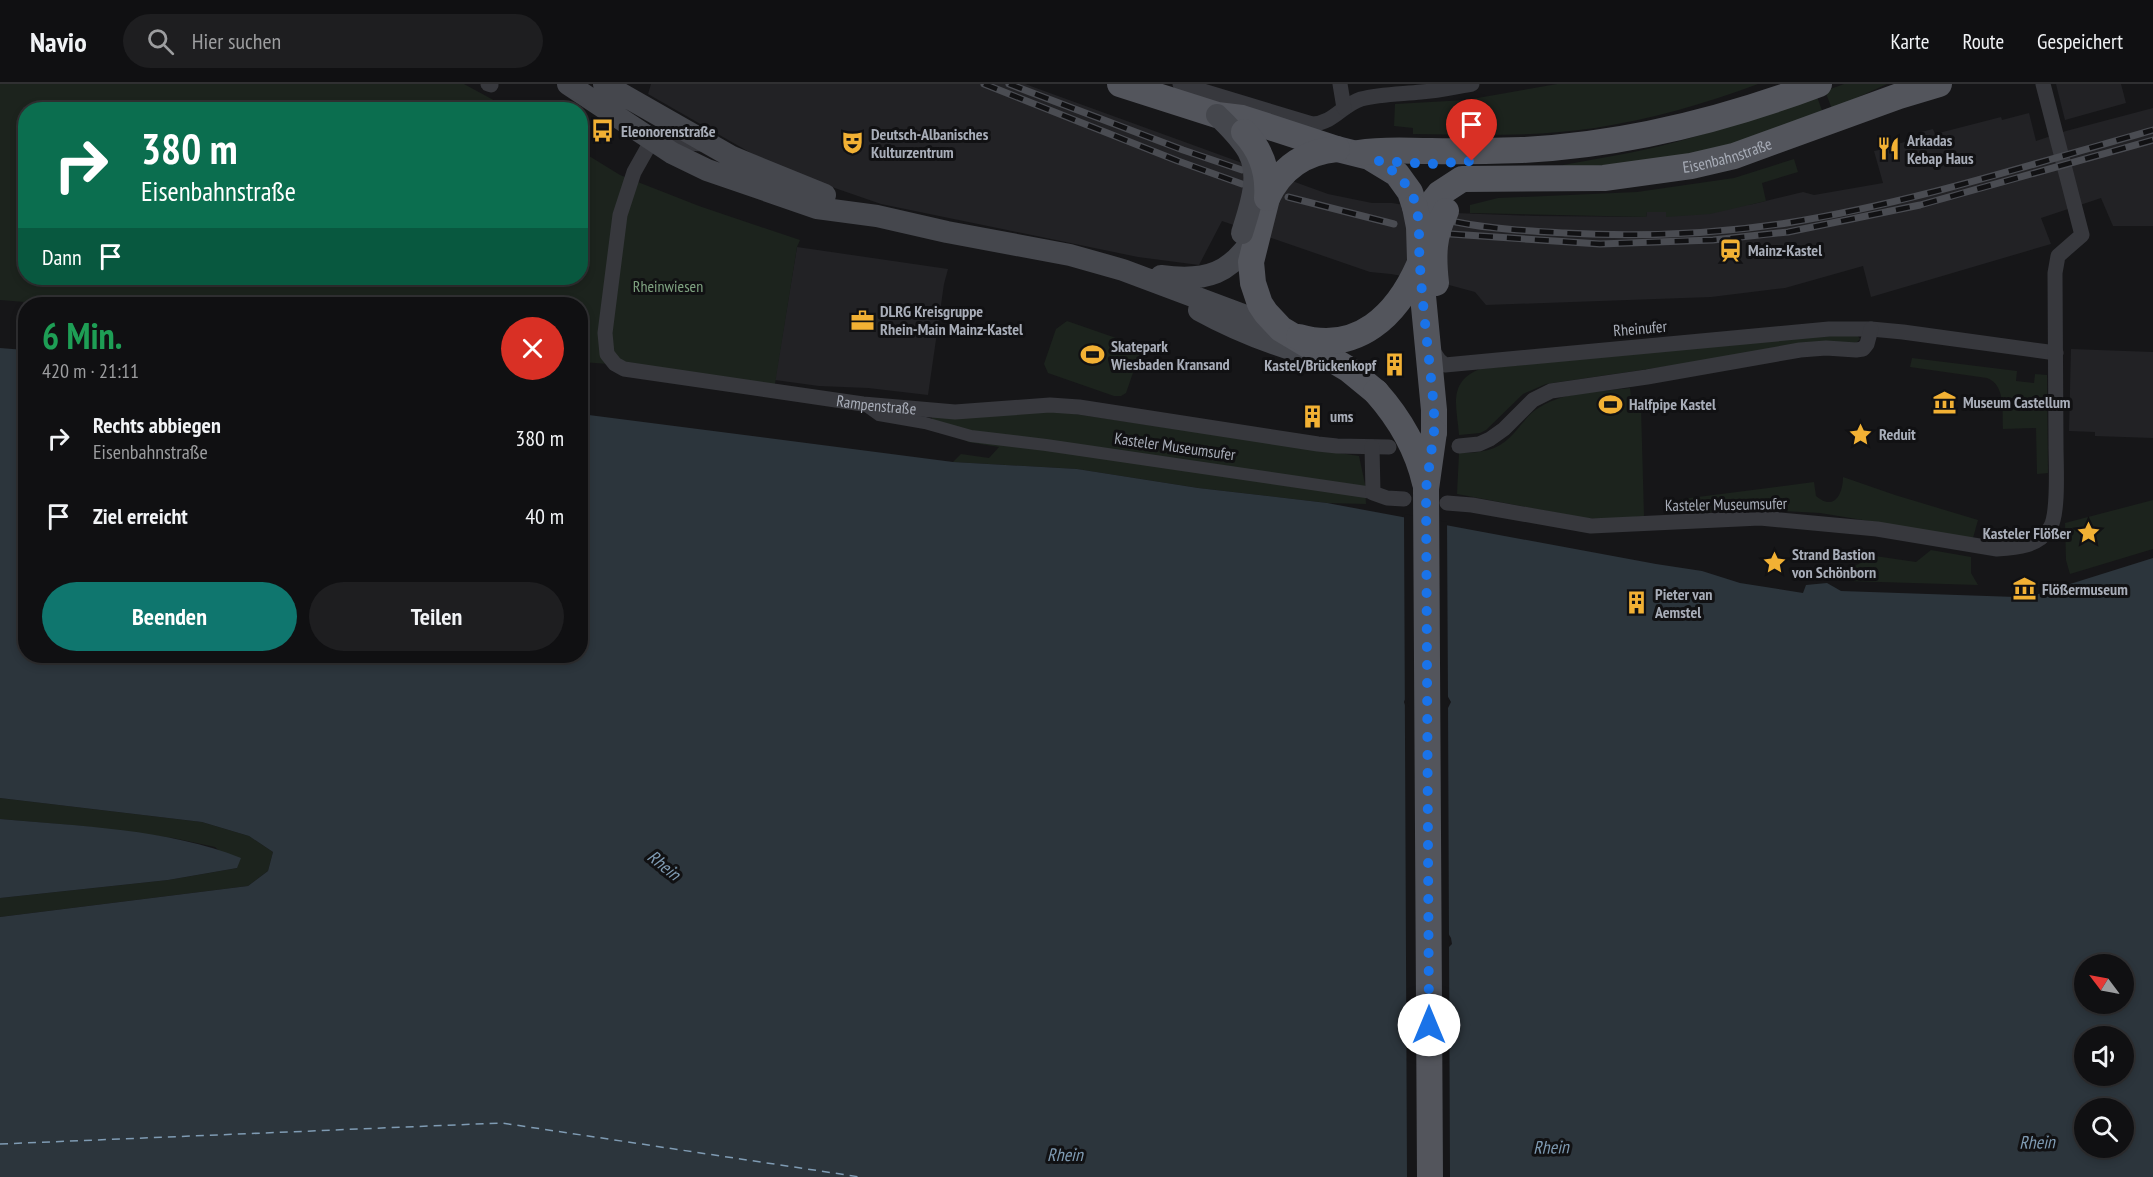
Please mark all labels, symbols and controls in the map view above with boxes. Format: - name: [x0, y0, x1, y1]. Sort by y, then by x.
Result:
- search box: [123, 14, 543, 68]
- text: Navio: [30, 23, 87, 60]
- icon: search: [144, 25, 177, 58]
- text: Hier suchen: [192, 27, 281, 55]
- text: Karte: [1891, 28, 1929, 55]
- text: Route: [1962, 28, 2004, 55]
- text: Gespeichert: [2037, 28, 2123, 55]
- pin: [1446, 99, 1497, 161]
- icon: arrive: [1455, 108, 1488, 141]
- bus stop icon: Eleonorenstraße: [590, 118, 616, 144]
- text: 380 m: [141, 121, 238, 176]
- place label: Eleonorenstraße: [621, 121, 716, 141]
- place label: Deutsch-Albanisches Kulturzentrum: [871, 124, 989, 162]
- icon: right: [42, 126, 120, 204]
- theatre icon: Deutsch-Albanisches Kulturzentrum: [840, 130, 866, 156]
- place label: Arkadas Kebap Haus: [1906, 130, 1974, 168]
- street label: Eisenbahnstraße: [1681, 133, 1774, 177]
- restaurant icon: Arkadas Kebap Haus: [1876, 136, 1902, 162]
- text: Eisenbahnstraße: [141, 174, 296, 208]
- station icon: Mainz-Kastel: [1717, 237, 1743, 263]
- icon: arrive: [94, 240, 127, 273]
- place label: Mainz-Kastel: [1748, 240, 1822, 260]
- text: Dann: [42, 243, 82, 271]
- park label: Rheinwiesen: [633, 276, 703, 296]
- place label: DLRG Kreisgruppe Rhein-Main Mainz-Kastel: [880, 301, 1023, 339]
- office icon: DLRG Kreisgruppe Rhein-Main Mainz-Kastel: [849, 307, 875, 333]
- text: 6 Min.: [42, 312, 122, 359]
- street label: Rheinufer: [1612, 316, 1668, 340]
- button: close: [501, 317, 564, 380]
- place label: Skatepark Wiesbaden Kransand: [1110, 336, 1230, 374]
- sports icon: Skatepark Wiesbaden Kransand: [1080, 342, 1106, 368]
- building icon: Kastel/Brückenkopf: [1381, 352, 1407, 378]
- place label: Kastel/Brückenkopf: [1264, 355, 1377, 375]
- text: 420 m · 21:11: [42, 358, 139, 384]
- museum icon: Museum Castellum: [1932, 389, 1958, 415]
- street label: Rampenstraße: [835, 390, 917, 419]
- sports icon: Halfpipe Kastel: [1598, 391, 1624, 417]
- place label: Museum Castellum: [1963, 392, 2070, 412]
- place label: Halfpipe Kastel: [1629, 394, 1716, 414]
- building icon: ums: [1299, 403, 1325, 429]
- place label: ums: [1330, 406, 1354, 426]
- text: Rechts abbiegen: [93, 411, 221, 439]
- place icon: Reduit: [1848, 421, 1874, 447]
- icon: right: [42, 422, 75, 455]
- text: 380 m: [515, 424, 564, 452]
- place label: Reduit: [1879, 424, 1916, 444]
- street label: Kasteler Museumsufer: [1113, 428, 1237, 464]
- text: Eisenbahnstraße: [93, 439, 208, 465]
- street label: Kasteler Museumsufer: [1665, 493, 1788, 515]
- icon: arrive: [42, 500, 75, 533]
- text: Ziel erreicht: [93, 502, 188, 530]
- text: 40 m: [525, 502, 564, 530]
- place icon: Kasteler Flößer: [2076, 520, 2102, 546]
- place label: Kasteler Flößer: [1983, 523, 2071, 543]
- place label: Strand Bastion von Schönborn: [1791, 544, 1876, 582]
- place icon: Strand Bastion von Schönborn: [1761, 550, 1787, 576]
- museum icon: Flößermuseum: [2011, 576, 2037, 602]
- place label: Flößermuseum: [2042, 579, 2128, 599]
- button: Beenden: [42, 582, 297, 651]
- button: Teilen: [309, 582, 564, 651]
- place label: Pieter van Aemstel: [1654, 584, 1712, 622]
- building icon: Pieter van Aemstel: [1624, 590, 1650, 616]
- water label: Rhein: [643, 845, 686, 886]
- north arrow: [2074, 954, 2134, 1014]
- map controls: [2074, 954, 2134, 1158]
- position arrow: [1397, 993, 1461, 1057]
- button: sound: [2074, 1026, 2134, 1086]
- button: search: [2074, 1098, 2134, 1158]
- water label: Rhein: [2019, 1130, 2056, 1154]
- water label: Rhein: [1533, 1135, 1570, 1159]
- water label: Rhein: [1047, 1143, 1084, 1166]

